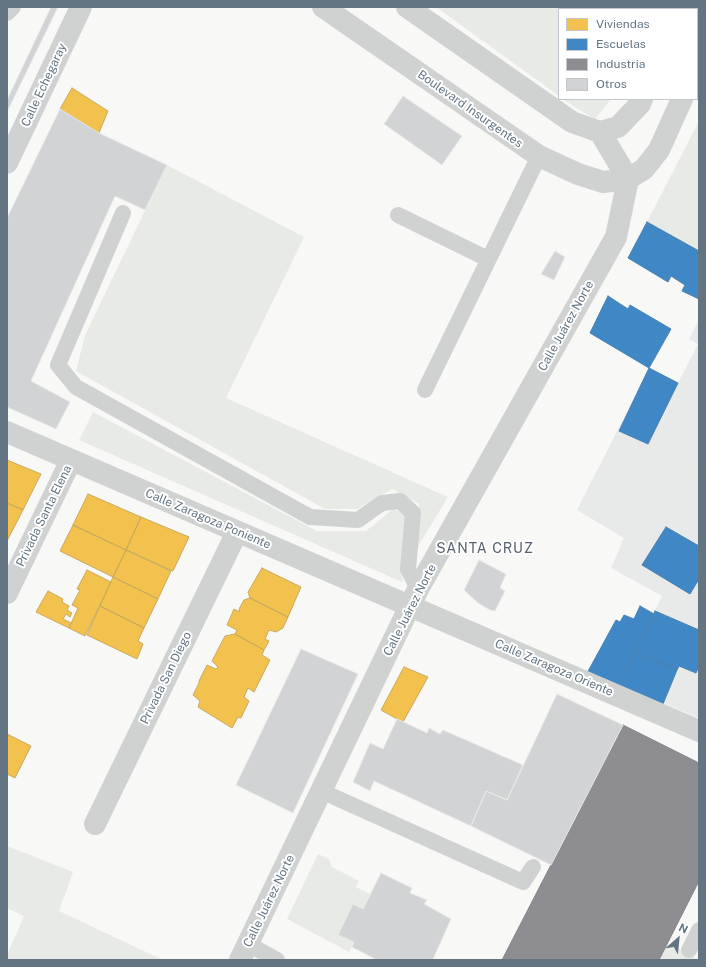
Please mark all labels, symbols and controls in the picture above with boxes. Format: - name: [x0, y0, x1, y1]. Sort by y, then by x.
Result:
- legend: [558, 8, 698, 100]
- text: Viviendas: [596, 17, 650, 31]
- text: Escuelas: [596, 37, 646, 51]
- street label: Calle Echegaray: [18, 41, 70, 129]
- text: Industria: [596, 57, 645, 71]
- street label: Boulevard Insurgentes: [415, 67, 525, 151]
- text: Otros: [596, 77, 627, 91]
- street label: Calle Juárez Norte: [535, 278, 597, 374]
- street label: Privada Santa Elena: [13, 463, 75, 569]
- street label: Calle Zaragoza Poniente: [143, 486, 273, 552]
- district label: SANTA CRUZ: [436, 541, 534, 557]
- street label: Calle Juárez Norte: [381, 562, 439, 658]
- street label: Privada San Diego: [137, 629, 195, 727]
- street label: Calle Zaragoza Oriente: [493, 637, 615, 699]
- street label: Calle Juárez Norte: [240, 852, 298, 950]
- north arrow: [658, 919, 698, 959]
- text: N: [677, 921, 690, 936]

